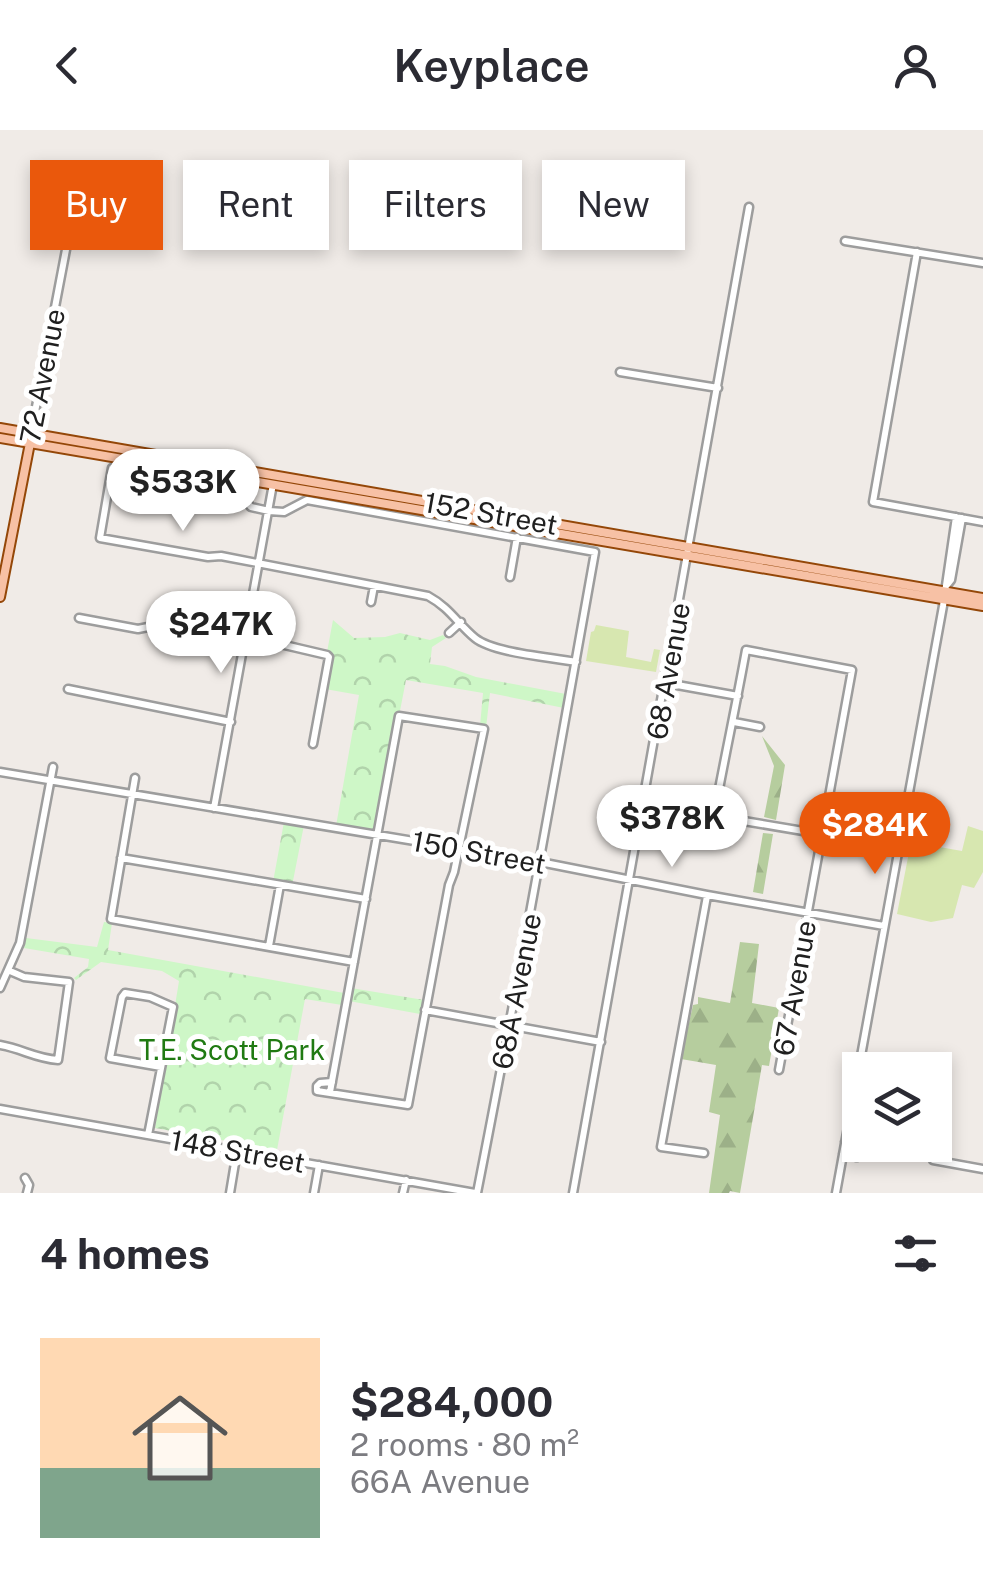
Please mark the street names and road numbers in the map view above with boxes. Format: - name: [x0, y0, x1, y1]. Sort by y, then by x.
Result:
- street label: 72 Avenue: [13, 306, 71, 446]
- street label: 152 Street: [422, 485, 560, 541]
- street label: 68 Avenue: [640, 600, 696, 742]
- street label: 150 Street: [410, 824, 548, 880]
- street label: 68A Avenue: [485, 910, 547, 1072]
- street label: 67 Avenue: [766, 918, 822, 1058]
- street label: 148 Street: [168, 1123, 308, 1179]

